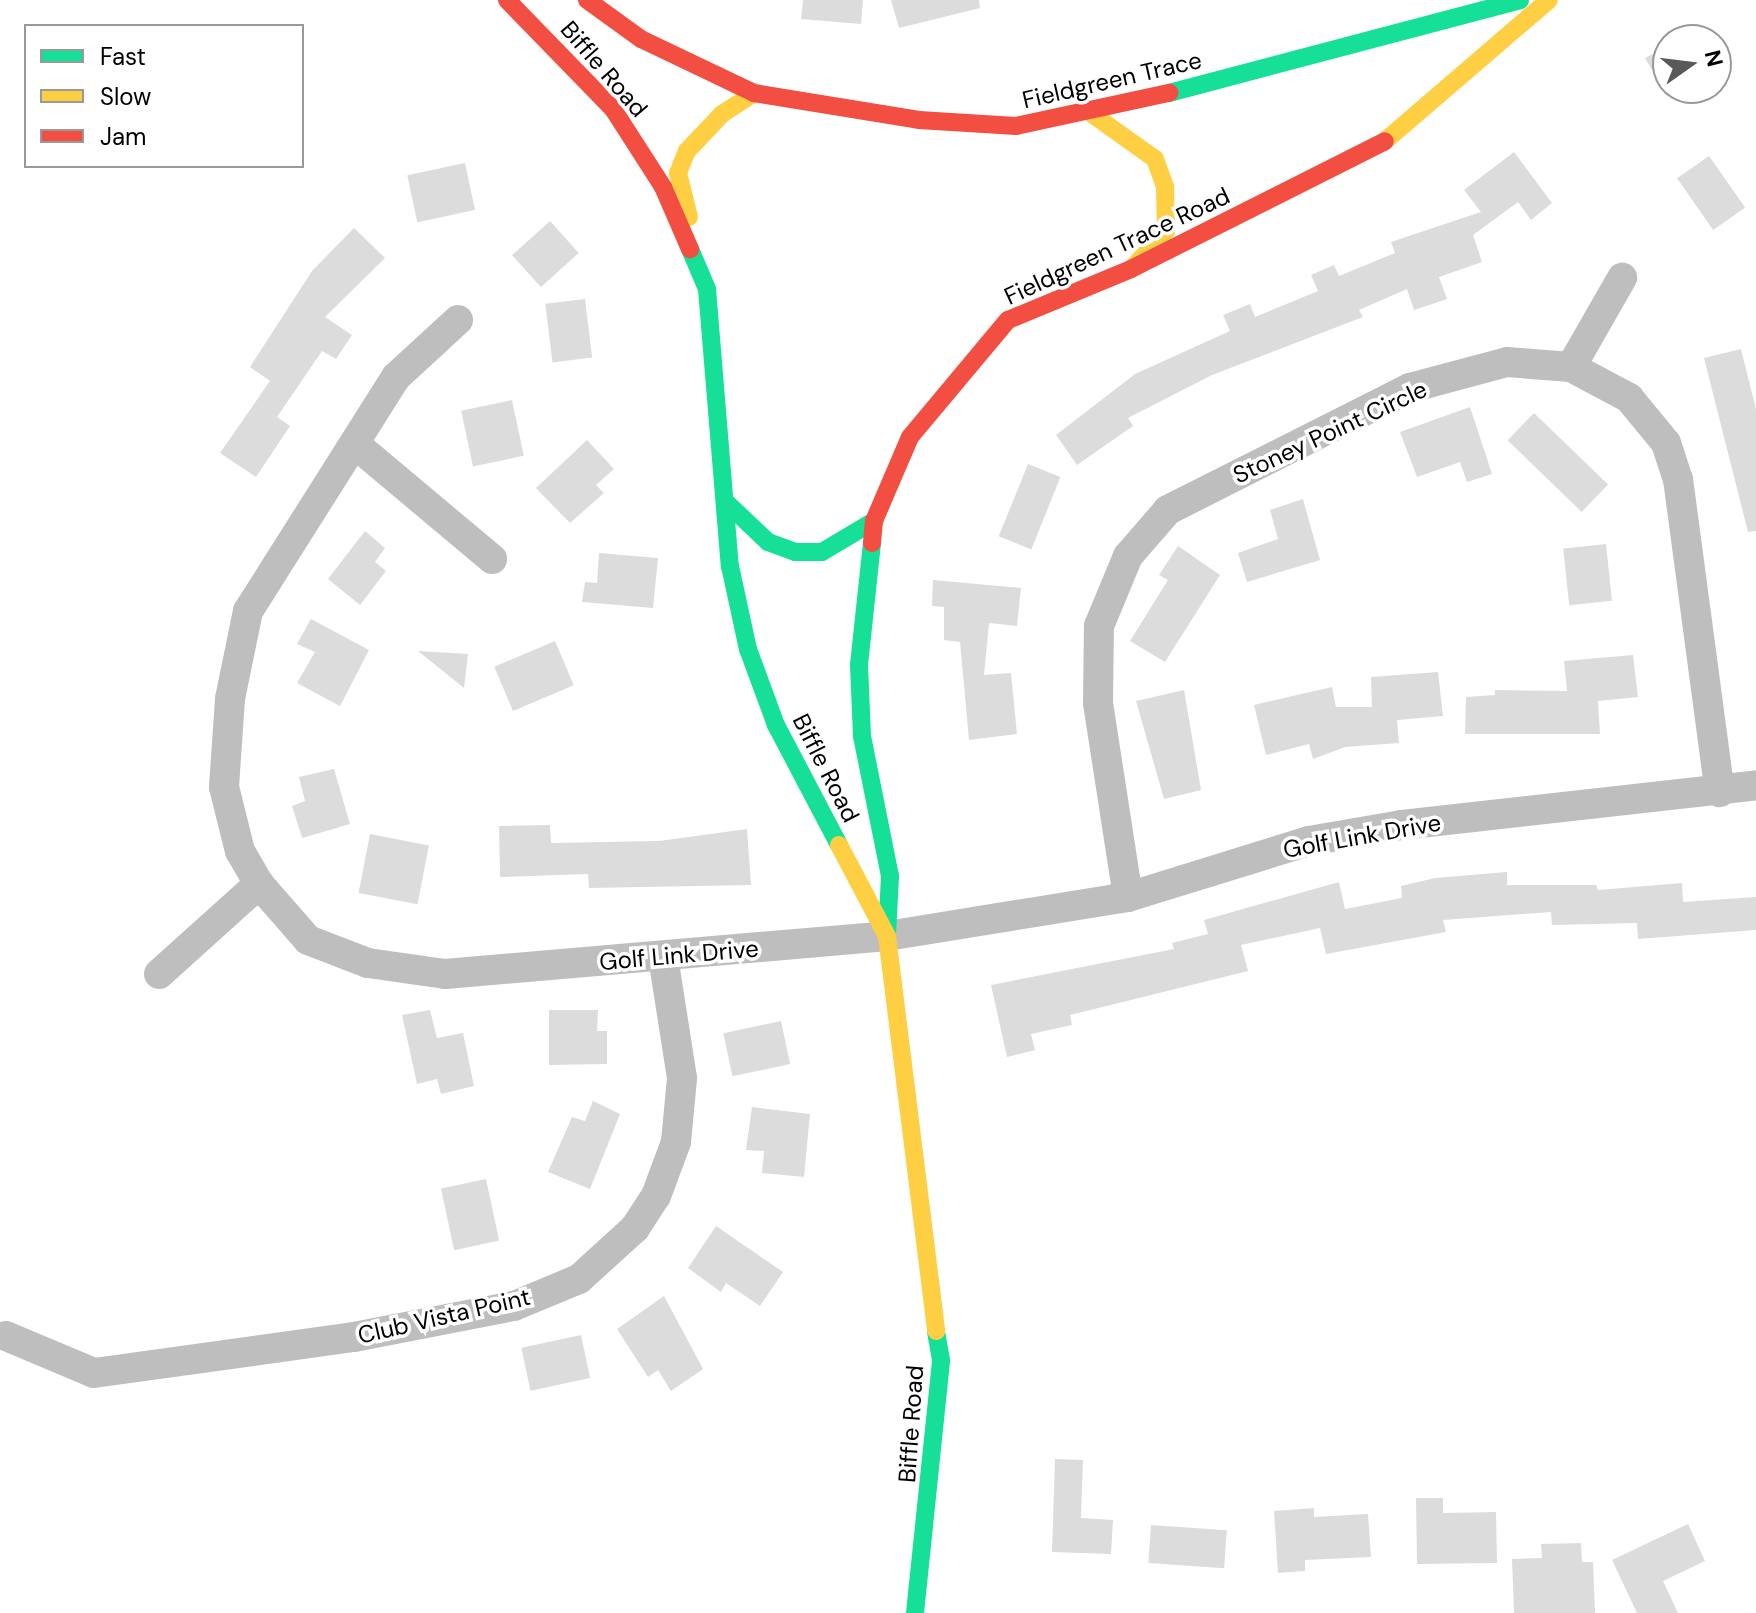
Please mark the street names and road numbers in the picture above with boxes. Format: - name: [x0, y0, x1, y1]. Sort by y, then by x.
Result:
- street label: Biffle Road: [554, 15, 654, 123]
- street label: Fieldgreen Trace: [1019, 45, 1205, 115]
- street label: Fieldgreen Trace Road: [1000, 181, 1234, 311]
- street label: Stoney Point Circle: [1228, 374, 1432, 490]
- street label: Biffle Road: [786, 709, 866, 827]
- street label: Golf Link Drive: [1281, 808, 1443, 864]
- street label: Golf Link Drive: [598, 934, 760, 976]
- street label: Club Vista Point: [355, 1282, 533, 1350]
- street label: Biffle Road: [893, 1364, 929, 1484]

